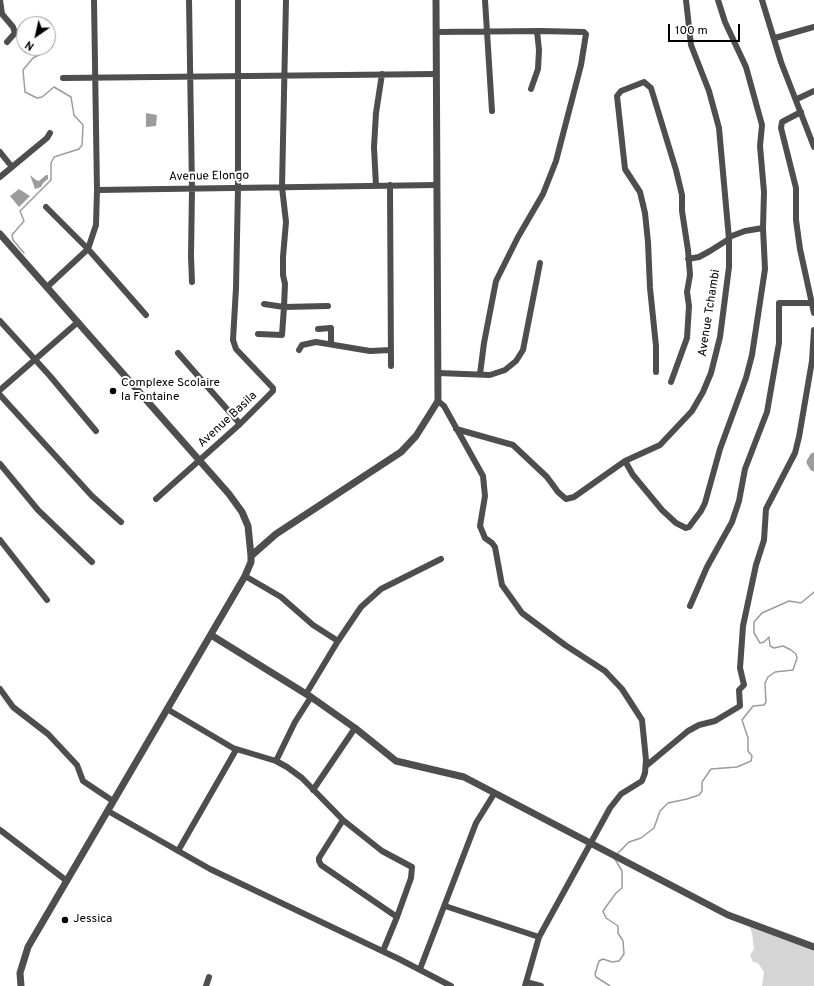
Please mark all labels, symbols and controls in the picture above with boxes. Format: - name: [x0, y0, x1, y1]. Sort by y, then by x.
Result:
- north arrow: [16, 16, 56, 56]
- scale bar: [670, 16, 742, 42]
- text: 100 m: [675, 23, 708, 39]
- text: N: [23, 37, 37, 53]
- street label: Avenue Elongo: [169, 169, 249, 185]
- street label: Avenue Tchambi: [696, 268, 724, 358]
- place label: Complexe Scolaire la Fontaine: [121, 377, 220, 405]
- marker: Complexe Scolaire la Fontaine: [108, 386, 118, 396]
- street label: Avenue Basila: [196, 389, 260, 451]
- place label: Jessica: [73, 913, 112, 927]
- marker: Jessica: [60, 915, 70, 925]

